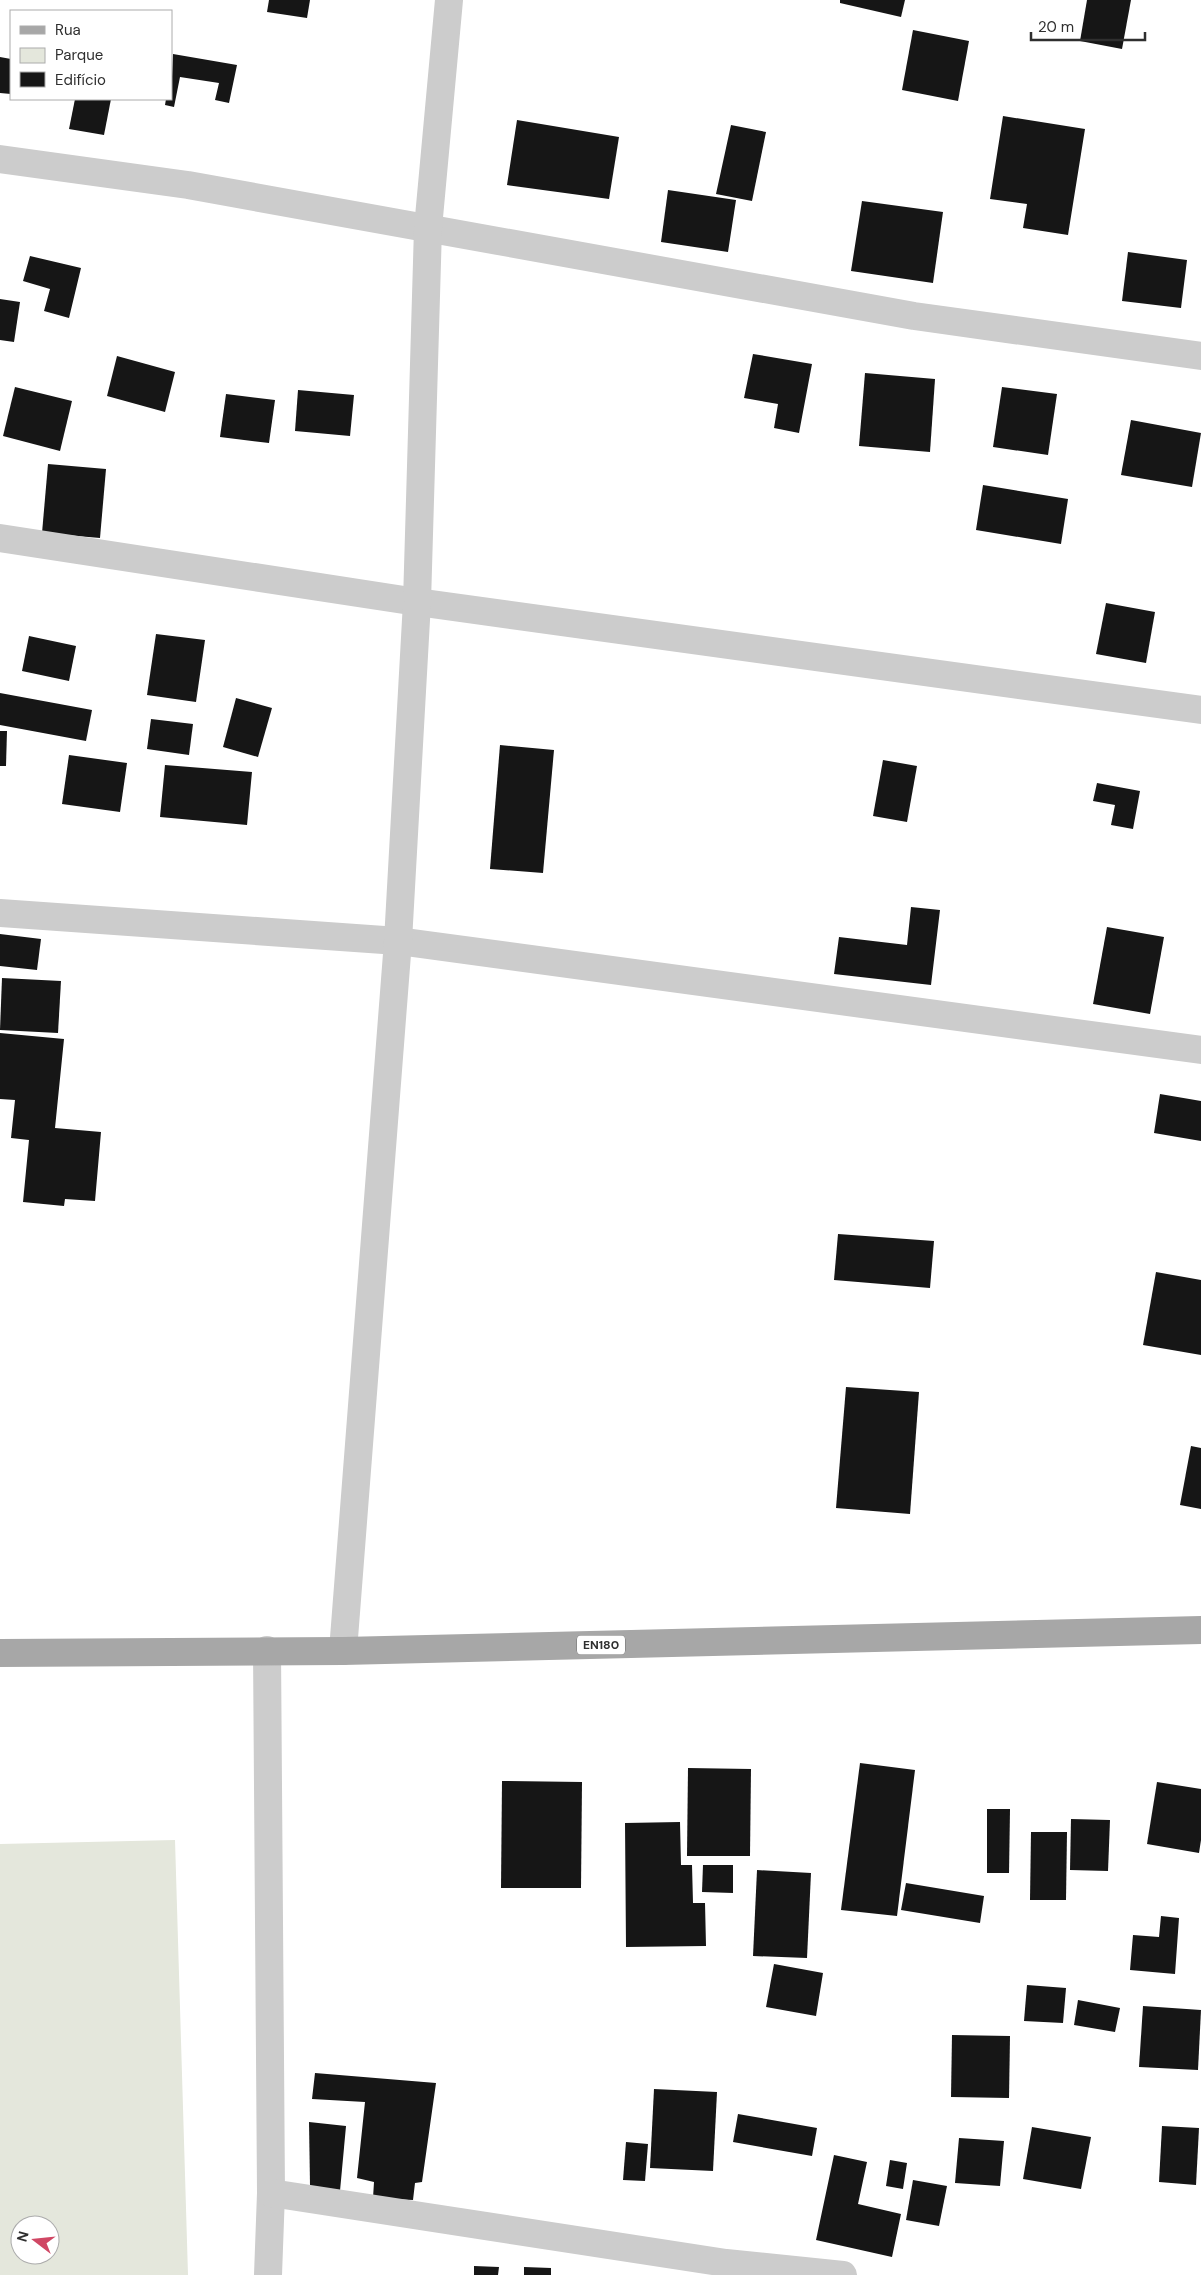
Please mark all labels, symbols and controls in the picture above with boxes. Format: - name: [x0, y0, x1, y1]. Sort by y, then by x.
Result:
- legend: [10, 10, 172, 100]
- scale bar: [1031, 10, 1145, 42]
- text: 20 m: [1038, 17, 1074, 37]
- text: Rua: [55, 20, 81, 40]
- text: Parque: [55, 45, 103, 65]
- text: Edifício: [55, 70, 106, 90]
- road number: EN180: [577, 1636, 625, 1654]
- north arrow: [10, 2215, 60, 2265]
- text: N: [12, 2229, 33, 2244]

